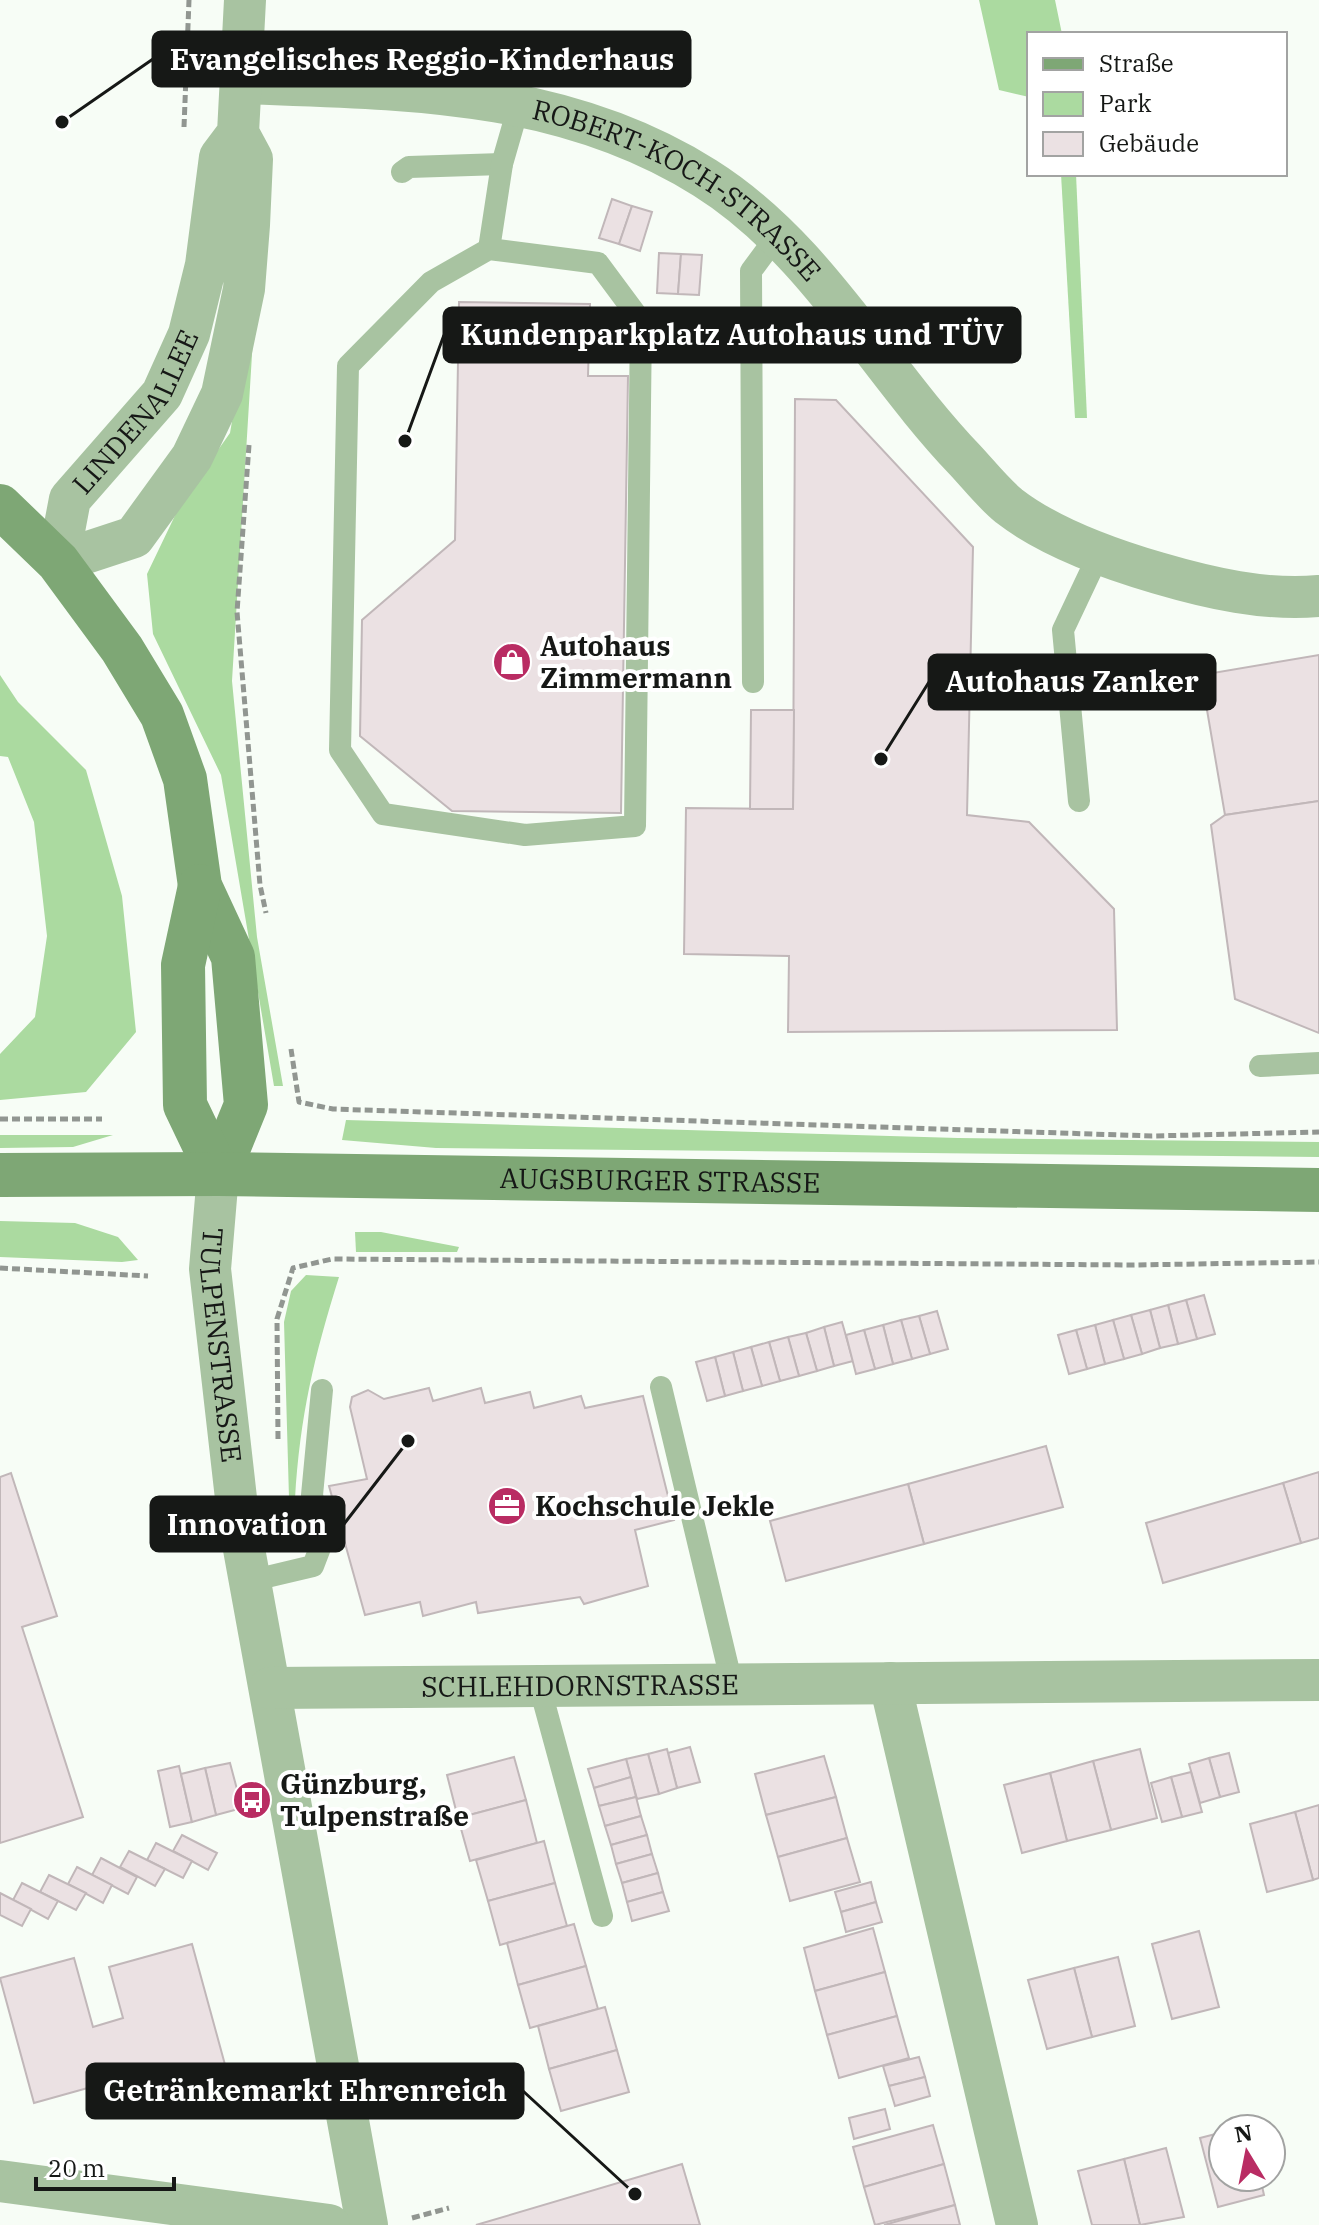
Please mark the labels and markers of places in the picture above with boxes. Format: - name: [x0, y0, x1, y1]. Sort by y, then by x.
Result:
- callout: Evangelisches Reggio-Kinderhaus: [153, 32, 690, 86]
- callout: Kundenparkplatz Autohaus und TÜV: [444, 308, 1020, 362]
- place label: Autohaus Zimmermann: [540, 627, 732, 696]
- shop icon: Autohaus Zimmermann: [491, 641, 533, 683]
- callout: Autohaus Zanker: [929, 655, 1215, 709]
- office icon: Kochschule Jekle: [486, 1485, 528, 1527]
- place label: Kochschule Jekle: [535, 1487, 775, 1524]
- callout: Innovation: [151, 1497, 344, 1551]
- place label: Günzburg, Tulpenstraße: [280, 1765, 469, 1834]
- bus stop icon: Günzburg, Tulpenstraße: [231, 1779, 273, 1821]
- callout: Getränkemarkt Ehrenreich: [87, 2064, 523, 2118]

